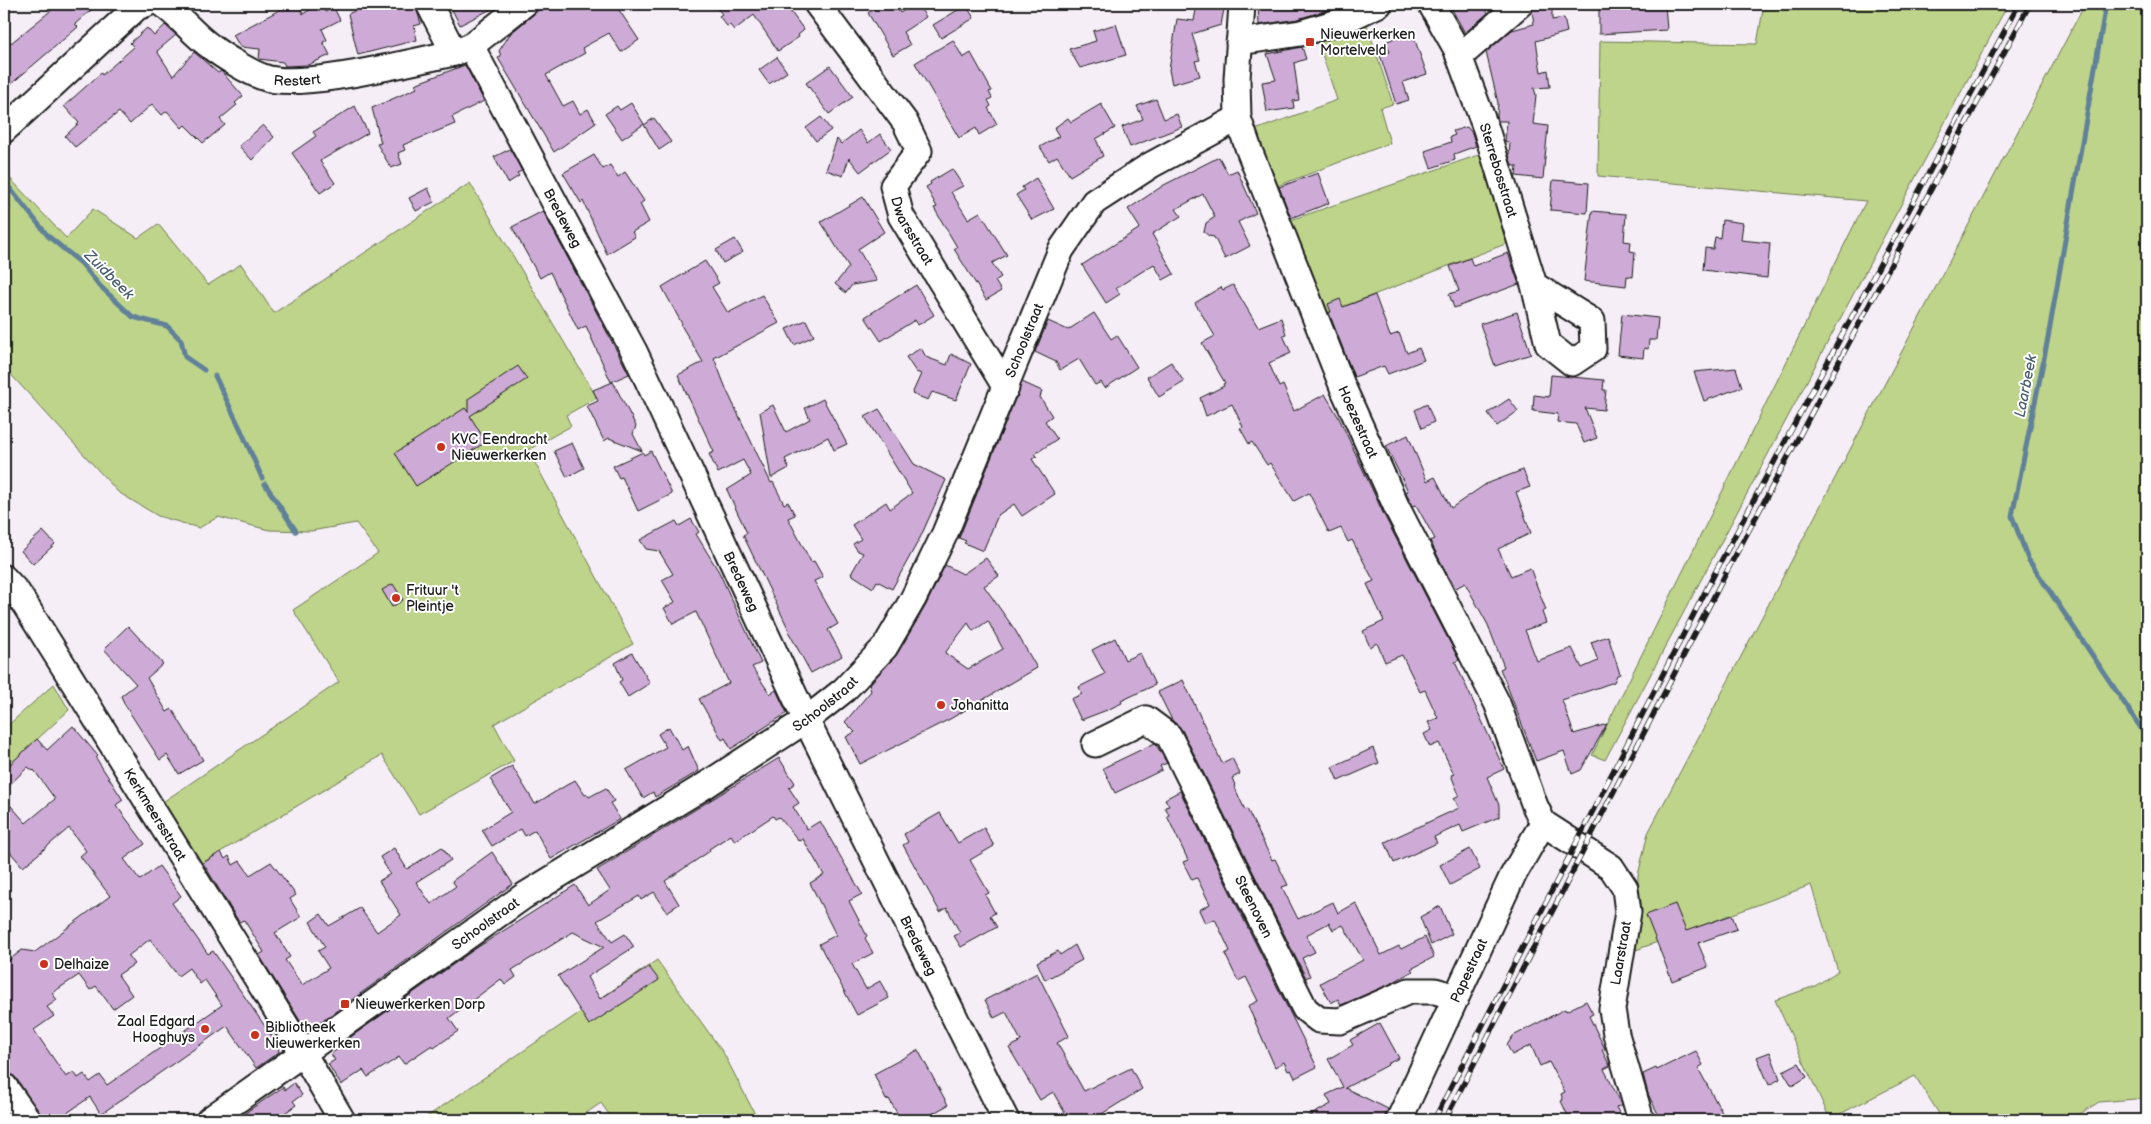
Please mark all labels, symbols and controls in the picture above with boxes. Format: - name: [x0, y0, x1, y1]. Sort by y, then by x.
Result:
- place label: Nieuwerkerken Mortelveld: [1320, 26, 1415, 59]
- marker: Nieuwerkerken Mortelveld: [1304, 36, 1316, 48]
- street label: Restert: [273, 70, 322, 89]
- street label: Sterrebosstraat: [1476, 121, 1521, 220]
- street label: Bredeweg: [540, 185, 586, 251]
- street label: Dwarsstraat: [888, 195, 938, 269]
- water label: Zuidbeek: [80, 246, 138, 304]
- street label: Schoolstraat: [1001, 300, 1047, 380]
- water label: Laarbeek: [2011, 352, 2042, 419]
- street label: Hoezestraat: [1335, 383, 1382, 461]
- place label: KVC Eendracht Nieuwerkerken: [451, 431, 548, 464]
- marker: KVC Eendracht Nieuwerkerken: [435, 441, 447, 453]
- street label: Bredeweg: [720, 548, 763, 614]
- place label: Frituur 't Pleintje: [406, 582, 459, 615]
- marker: Frituur 't Pleintje: [390, 592, 402, 604]
- street label: Schoolstraat: [789, 672, 862, 735]
- place label: Johanitta: [951, 697, 1009, 714]
- marker: Johanitta: [935, 699, 947, 711]
- street label: Kerkmeersstraat: [120, 765, 191, 864]
- street label: Steenoven: [1231, 873, 1277, 941]
- street label: Schoolstraat: [448, 893, 523, 953]
- street label: Bredeweg: [897, 913, 941, 978]
- street label: Laarstraat: [1607, 919, 1635, 986]
- street label: Papestraat: [1446, 935, 1491, 1005]
- place label: Delhaize: [54, 956, 109, 973]
- marker: Delhaize: [38, 958, 50, 970]
- place label: Nieuwerkerken Dorp: [355, 996, 485, 1013]
- marker: Nieuwerkerken Dorp: [339, 998, 351, 1010]
- place label: Zaal Edgard Hooghuys: [117, 1013, 195, 1046]
- place label: Bibliotheek Nieuwerkerken: [265, 1019, 360, 1052]
- marker: Zaal Edgard Hooghuys: [199, 1023, 211, 1035]
- marker: Bibliotheek Nieuwerkerken: [249, 1029, 261, 1041]

